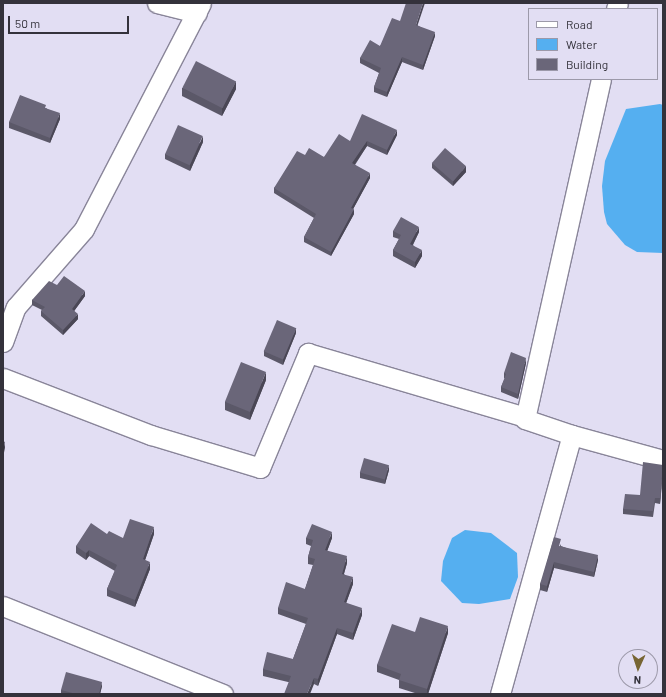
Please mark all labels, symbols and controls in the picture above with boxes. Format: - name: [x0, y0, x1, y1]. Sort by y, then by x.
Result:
- scale bar: [10, 8, 131, 34]
- legend: [528, 8, 658, 80]
- text: 50 m: [15, 16, 40, 30]
- text: Road: [566, 17, 593, 31]
- text: Water: [566, 37, 597, 51]
- text: Building: [566, 57, 608, 71]
- north arrow: [618, 649, 658, 689]
- text: N: [633, 674, 641, 687]

